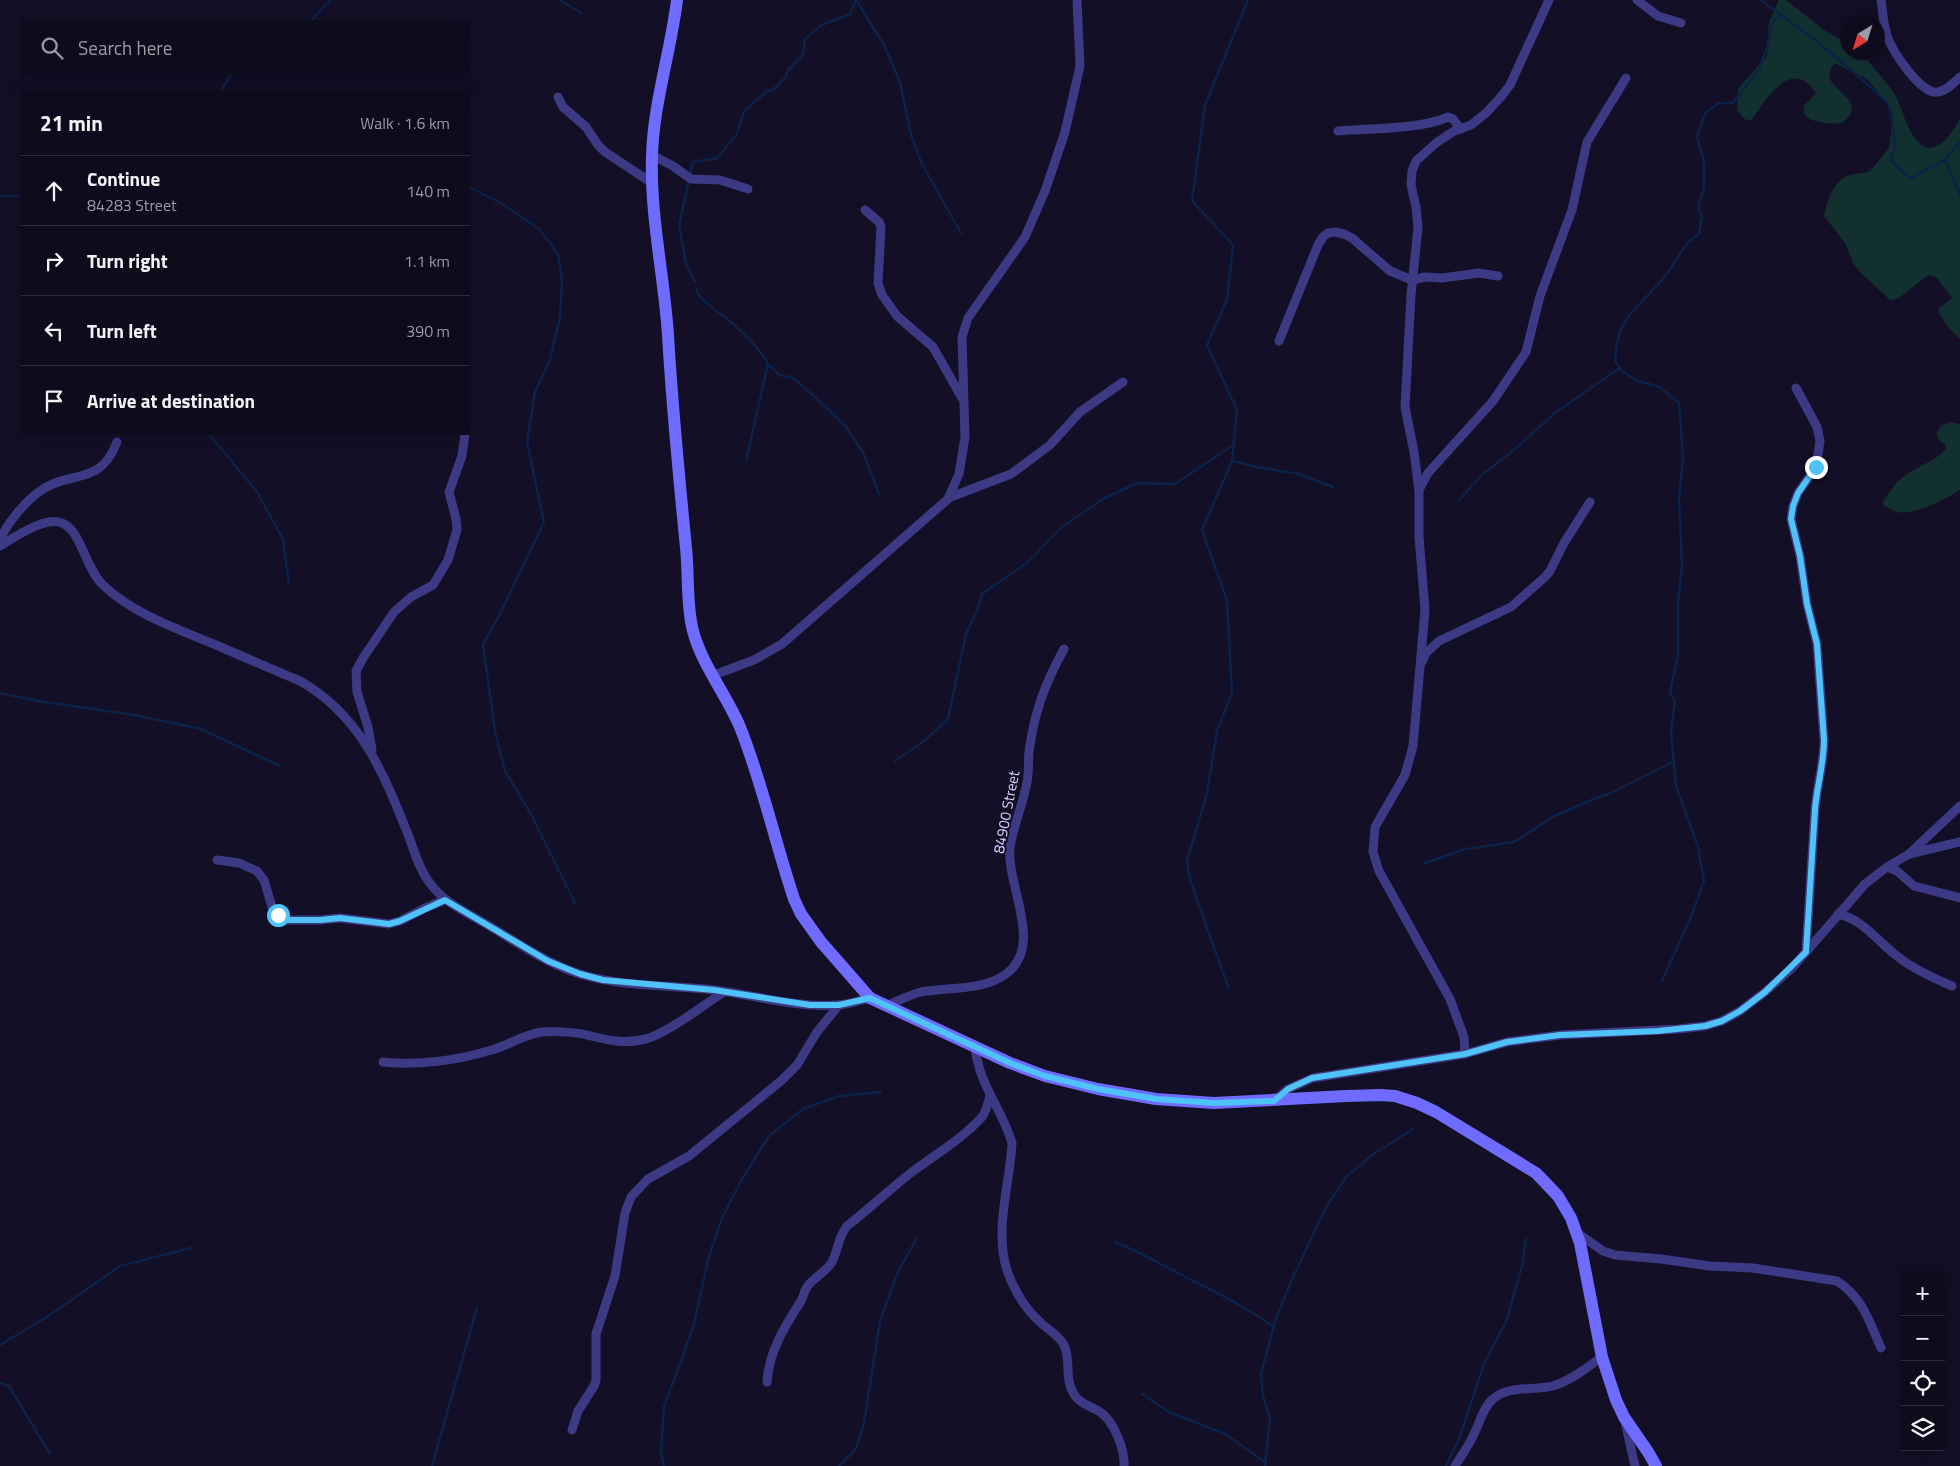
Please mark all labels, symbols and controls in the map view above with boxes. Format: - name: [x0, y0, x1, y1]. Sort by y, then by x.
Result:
- north arrow: [1840, 15, 1885, 60]
- search box: [20, 20, 470, 75]
- text: Search here: [78, 33, 172, 62]
- icon: search: [38, 34, 66, 62]
- text: 21 min: [40, 107, 103, 139]
- text: Walk · 1.6 km: [360, 111, 450, 135]
- text: Continue: [87, 164, 160, 193]
- icon: ahead: [40, 177, 68, 205]
- text: 140 m: [406, 179, 450, 203]
- text: 84283 Street: [87, 193, 177, 217]
- text: Turn right: [87, 246, 168, 275]
- icon: right: [40, 247, 68, 275]
- text: 1.1 km: [404, 249, 450, 273]
- text: Turn left: [87, 316, 157, 345]
- icon: left: [40, 317, 68, 345]
- text: 390 m: [406, 319, 450, 343]
- text: Arrive at destination: [87, 386, 255, 415]
- icon: arrive: [40, 387, 68, 415]
- route end: [1805, 456, 1828, 479]
- street label: 84900 Street: [987, 768, 1025, 855]
- route start: [267, 904, 290, 927]
- map controls: [1900, 1271, 1945, 1451]
- button: +: [1900, 1271, 1945, 1316]
- button: −: [1900, 1316, 1945, 1361]
- button: locate: [1900, 1361, 1945, 1406]
- button: layers: [1900, 1406, 1945, 1451]

